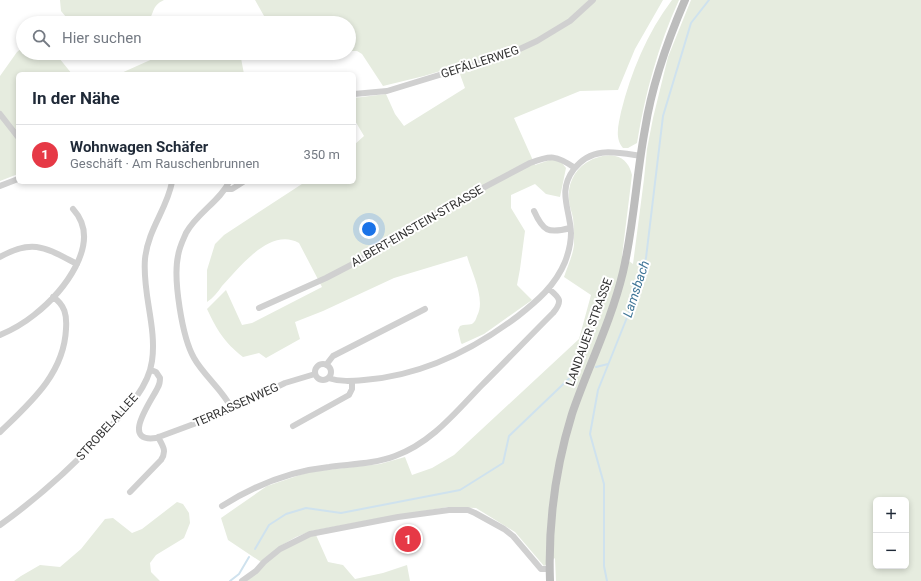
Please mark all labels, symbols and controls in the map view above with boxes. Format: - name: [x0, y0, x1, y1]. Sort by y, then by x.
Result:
- search box: [16, 16, 356, 60]
- icon: search: [30, 27, 52, 49]
- text: Hier suchen: [62, 29, 141, 47]
- street label: GEFÄLLERWEG: [439, 42, 521, 81]
- text: In der Nähe: [32, 88, 120, 108]
- text: Wohnwagen Schäfer: [70, 138, 208, 156]
- text: 1: [41, 147, 49, 162]
- text: 350 m: [303, 147, 340, 162]
- text: Geschäft · Am Rauschenbrunnen: [70, 156, 260, 171]
- street label: ALBERT-EINSTEIN-STRASSE: [349, 182, 486, 270]
- your location: [359, 219, 379, 239]
- water label: Lamsbach: [620, 259, 652, 319]
- street label: LANDAUER STRASSE: [563, 276, 615, 388]
- street label: TERRASSENWEG: [191, 380, 281, 430]
- street label: STROBELALLEE: [73, 391, 141, 463]
- map controls: [873, 497, 909, 569]
- button: +: [873, 497, 909, 533]
- pin: 1: [395, 524, 421, 554]
- button: −: [873, 533, 909, 569]

